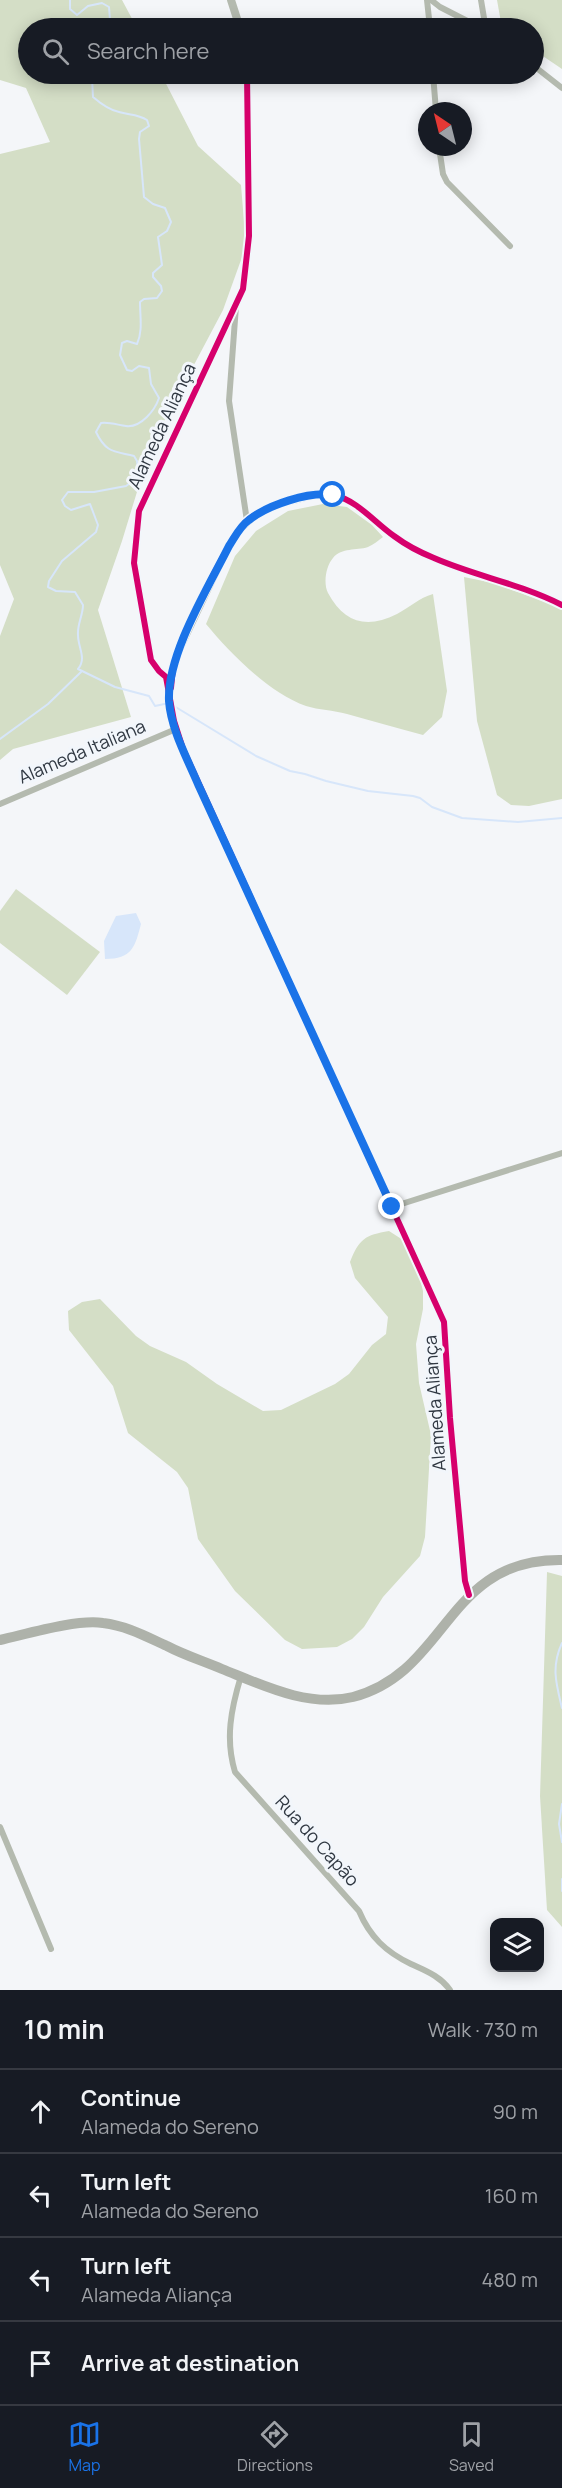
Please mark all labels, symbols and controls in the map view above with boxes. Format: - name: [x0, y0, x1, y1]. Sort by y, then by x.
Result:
- search box: [18, 18, 544, 84]
- icon: search: [39, 35, 72, 68]
- text: Search here: [87, 36, 209, 66]
- north arrow: [418, 102, 472, 156]
- street label: Alameda Aliança: [121, 359, 201, 492]
- route start: [319, 481, 345, 507]
- street label: Alameda Italiana: [14, 713, 149, 789]
- route end: [378, 1193, 404, 1219]
- street label: Alameda Aliança: [417, 1334, 451, 1472]
- street label: Rua do Capão: [270, 1790, 365, 1891]
- map controls: [490, 1918, 544, 1972]
- button: layers: [490, 1918, 544, 1972]
- text: 10 min: [24, 2011, 105, 2047]
- text: Walk · 730 m: [428, 2016, 538, 2043]
- text: Continue: [81, 2083, 181, 2113]
- icon: ahead: [24, 2095, 57, 2128]
- text: 90 m: [492, 2098, 538, 2125]
- text: Alameda do Sereno: [81, 2113, 259, 2140]
- text: Turn left: [81, 2167, 171, 2197]
- icon: left: [24, 2179, 57, 2212]
- text: 160 m: [485, 2182, 538, 2209]
- text: Alameda do Sereno: [81, 2197, 259, 2224]
- text: Turn left: [81, 2251, 171, 2281]
- icon: left: [24, 2263, 57, 2296]
- text: 480 m: [481, 2266, 538, 2293]
- text: Alameda Aliança: [81, 2281, 232, 2308]
- icon: arrive: [24, 2347, 57, 2380]
- text: Arrive at destination: [81, 2348, 299, 2378]
- tab: Map: [68, 2418, 101, 2476]
- tab: Directions: [237, 2418, 313, 2476]
- tab: Saved: [449, 2418, 494, 2476]

